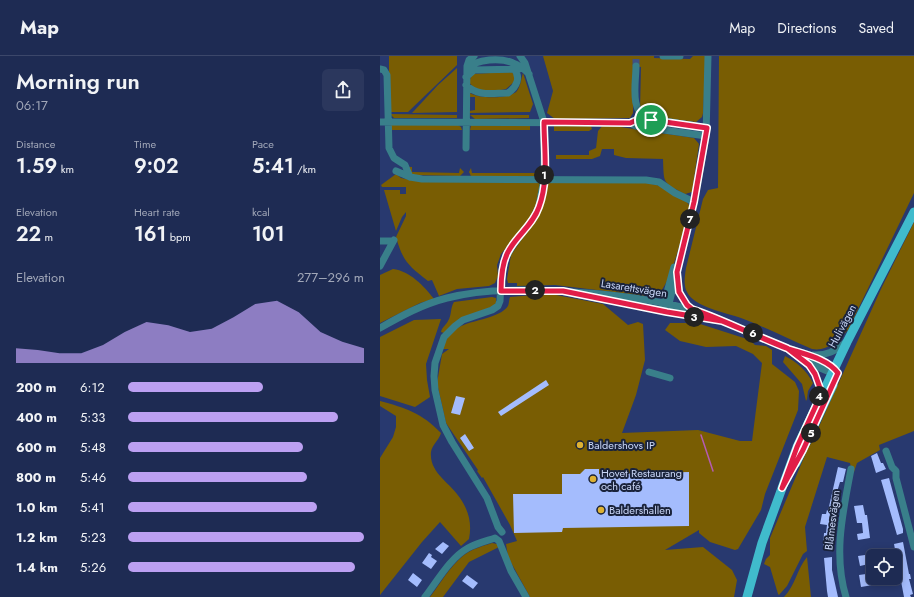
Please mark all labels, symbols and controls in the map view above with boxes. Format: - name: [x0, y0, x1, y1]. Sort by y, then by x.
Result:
- text: Map: [20, 14, 59, 41]
- text: Map: [729, 18, 755, 38]
- text: Directions: [777, 18, 837, 38]
- text: Saved: [859, 18, 894, 38]
- text: Morning run: [16, 65, 140, 97]
- button: share: [322, 69, 364, 111]
- text: 06:17: [16, 96, 48, 115]
- pin: [634, 103, 668, 137]
- icon: arrive: [640, 109, 662, 131]
- text: Distance: [16, 136, 55, 152]
- text: Time: [134, 136, 156, 152]
- text: Pace: [252, 136, 274, 152]
- text: 1.59: [16, 152, 57, 181]
- text: 9:02: [134, 152, 179, 181]
- text: 5:41: [252, 152, 294, 181]
- text: km: [57, 161, 74, 177]
- text: /km: [294, 161, 316, 177]
- pin: 1: [534, 165, 554, 185]
- text: 1: [541, 167, 547, 183]
- text: Elevation: [16, 204, 58, 220]
- text: Heart rate: [134, 204, 180, 220]
- text: kcal: [252, 204, 270, 220]
- pin: 7: [680, 209, 700, 229]
- text: 7: [687, 211, 693, 227]
- text: 22: [16, 220, 41, 249]
- text: 161: [134, 220, 166, 249]
- text: 101: [252, 220, 285, 249]
- text: m: [41, 229, 53, 245]
- text: bpm: [166, 229, 191, 245]
- text: Elevation: [16, 268, 65, 287]
- text: 277–296 m: [297, 268, 364, 287]
- street label: Lasarettsvägen: [600, 275, 668, 301]
- pin: 2: [525, 280, 545, 300]
- text: 2: [531, 282, 539, 298]
- street label: Hulivägen: [824, 302, 860, 350]
- pin: 3: [684, 307, 704, 327]
- text: 3: [691, 309, 697, 325]
- pin: 6: [743, 323, 763, 343]
- text: 6: [749, 325, 757, 341]
- text: 200 m: [16, 378, 56, 397]
- text: 6:12: [80, 378, 105, 397]
- pin: 4: [809, 386, 829, 406]
- text: 4: [815, 388, 823, 404]
- text: 400 m: [16, 408, 57, 427]
- text: 5:33: [80, 408, 105, 427]
- pin: 5: [801, 423, 821, 443]
- text: 5: [807, 425, 815, 441]
- place label: Baldershovs IP: [588, 437, 655, 453]
- text: 600 m: [16, 438, 56, 457]
- text: 5:48: [80, 438, 106, 457]
- marker: Baldershovs IP: [575, 440, 585, 450]
- place label: Hovet Restaurang och café: [601, 465, 682, 494]
- text: 800 m: [16, 468, 56, 487]
- text: 5:46: [80, 468, 106, 487]
- marker: Hovet Restaurang och café: [588, 474, 598, 484]
- street label: Blåmesvägen: [820, 489, 844, 551]
- text: 1.0 km: [16, 498, 57, 517]
- text: 5:41: [80, 498, 105, 517]
- place label: Baldershallen: [609, 502, 671, 518]
- marker: Baldershallen: [596, 505, 606, 515]
- text: 1.2 km: [16, 528, 57, 547]
- text: 5:23: [80, 528, 106, 547]
- map controls: [866, 549, 902, 585]
- button: locate: [866, 549, 902, 585]
- text: 1.4 km: [16, 558, 58, 577]
- text: 5:26: [80, 558, 106, 577]

